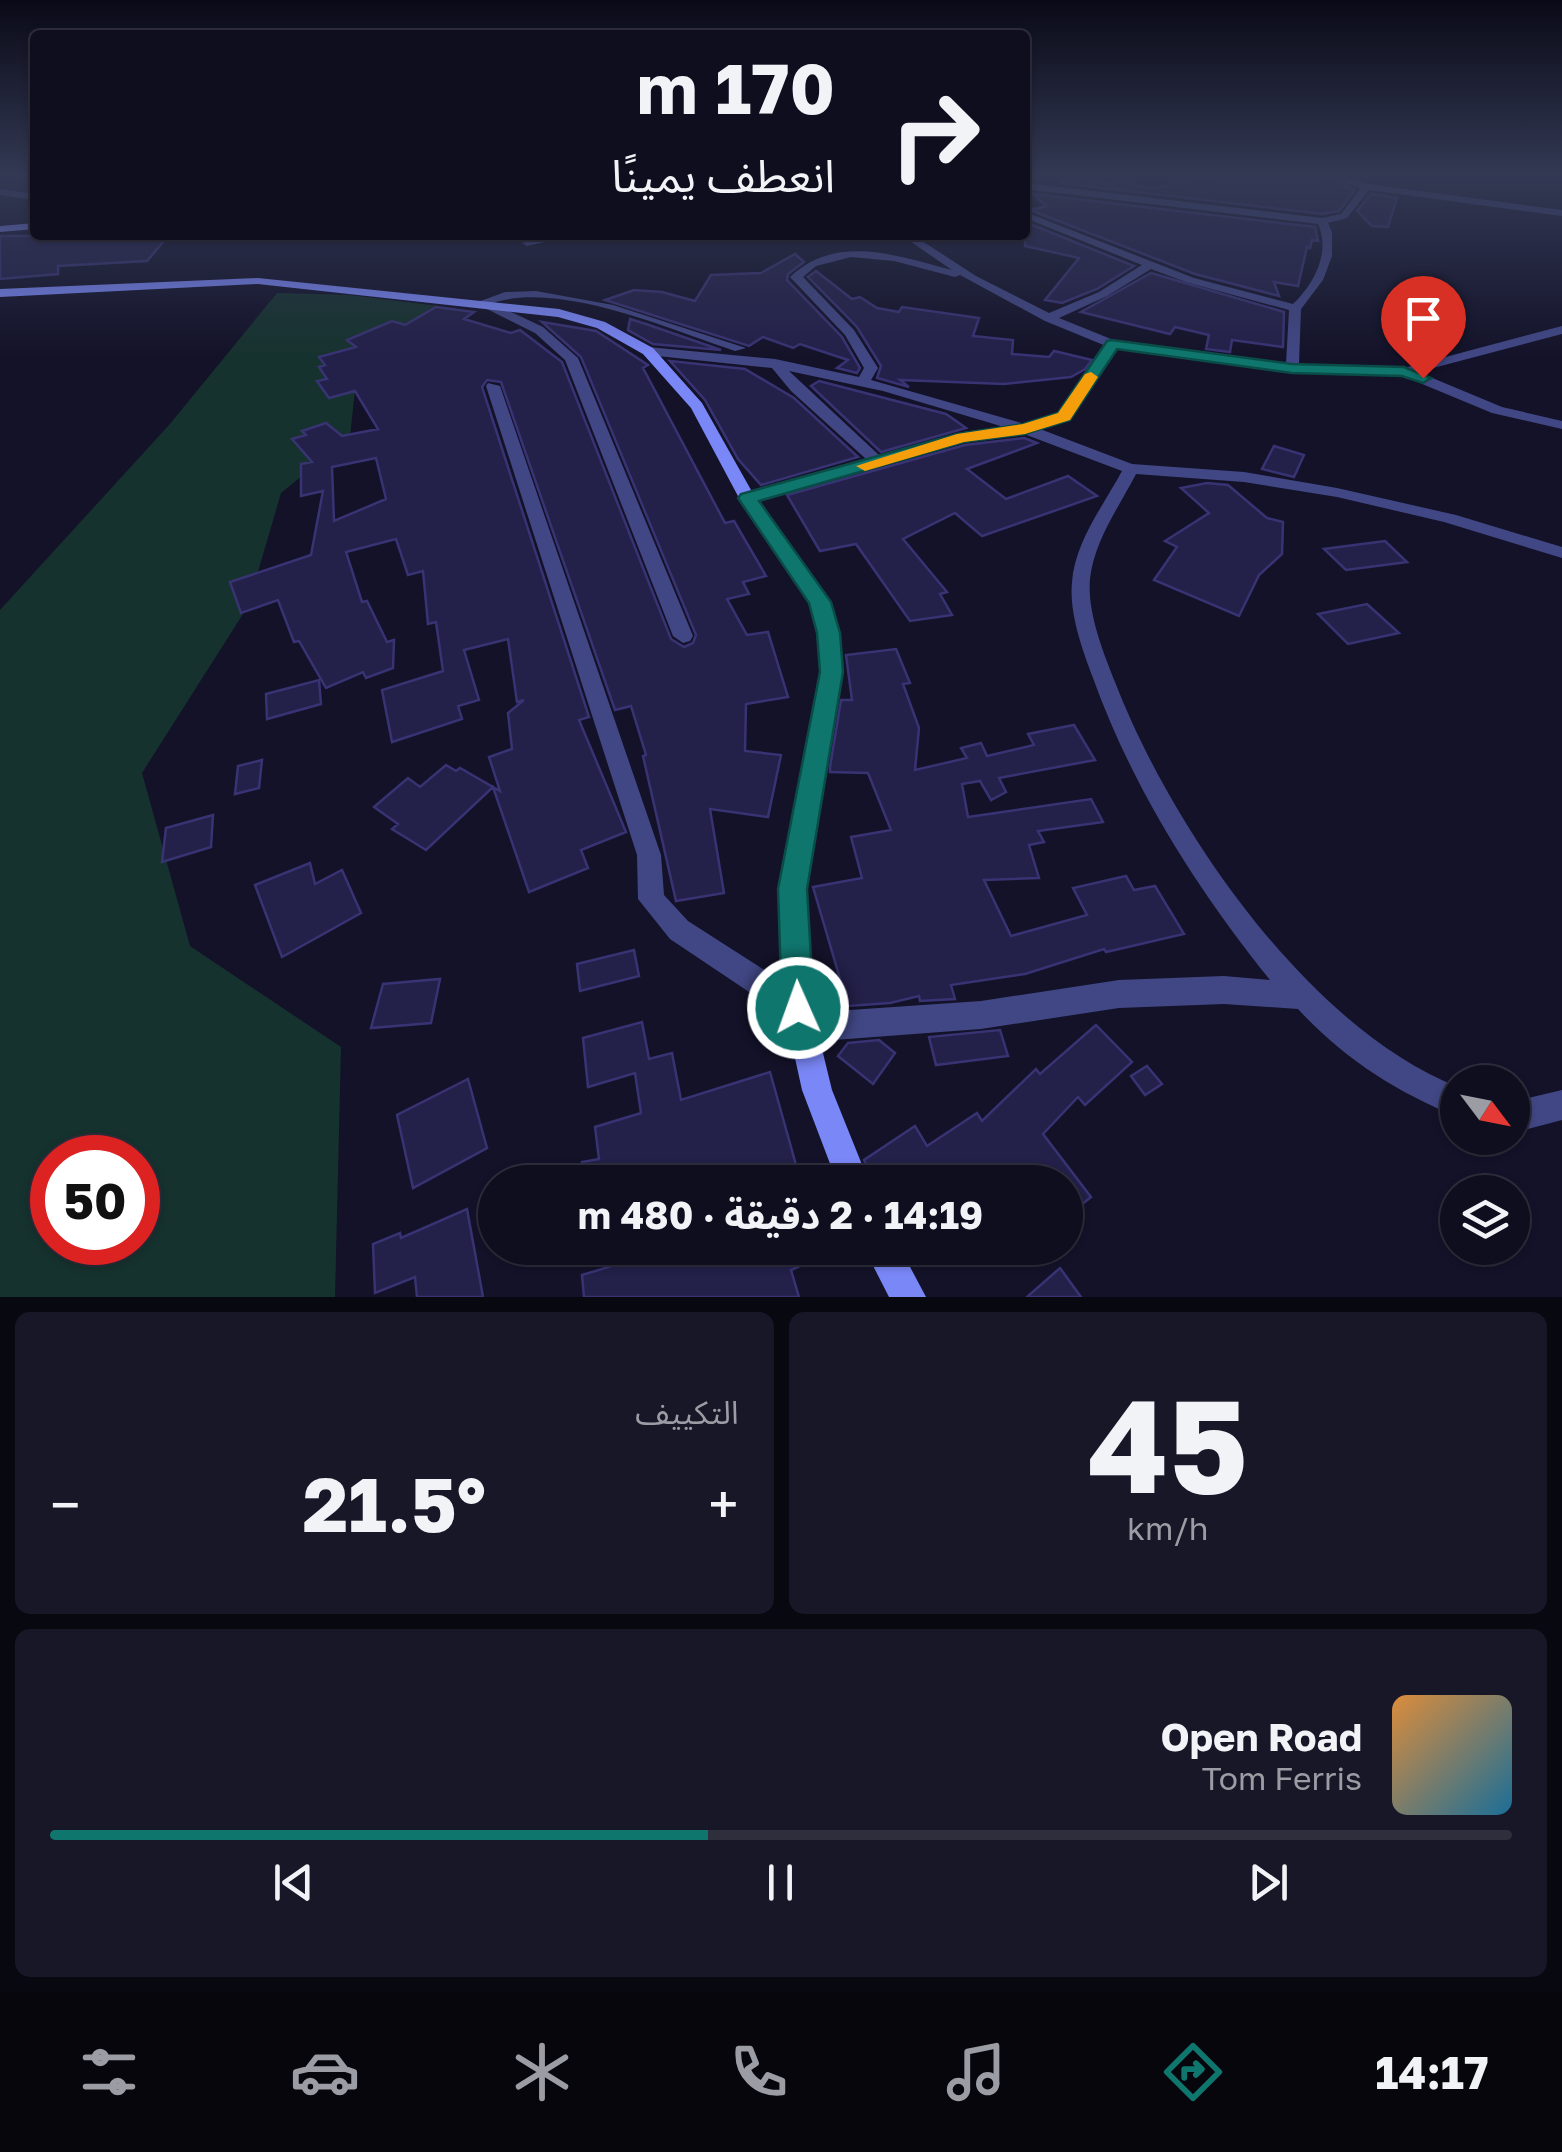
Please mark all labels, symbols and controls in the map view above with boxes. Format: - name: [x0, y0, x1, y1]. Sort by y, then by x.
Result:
- text: 170 m: [637, 45, 835, 129]
- icon: right: [870, 70, 1000, 200]
- text: انعطف يمينًا: [611, 148, 835, 202]
- pin: [1381, 276, 1466, 379]
- icon: arrive: [1396, 291, 1451, 346]
- position arrow: [746, 956, 850, 1060]
- north arrow: [1440, 1065, 1530, 1155]
- map controls: [1440, 1065, 1530, 1265]
- speed limit sign: 50: [30, 1135, 160, 1265]
- button: layers: [1440, 1175, 1530, 1265]
- text: 14:19 · 2 دقيقة · 480 m: [578, 1192, 983, 1237]
- text: 45: [1087, 1366, 1248, 1522]
- text: التكييف: [635, 1393, 739, 1431]
- text: 21.5°: [303, 1458, 486, 1549]
- text: −: [50, 1471, 80, 1537]
- text: +: [708, 1471, 738, 1537]
- text: km/h: [1127, 1509, 1208, 1547]
- text: Open Road: [1160, 1714, 1362, 1759]
- text: Tom Ferris: [1202, 1759, 1362, 1797]
- icon: previous: [266, 1855, 321, 1910]
- icon: pause: [753, 1855, 808, 1910]
- icon: next: [1241, 1855, 1296, 1910]
- icon: filters: [74, 2037, 144, 2107]
- icon: car: [290, 2037, 360, 2107]
- icon: climate: [507, 2037, 577, 2107]
- icon: phone: [724, 2037, 794, 2107]
- icon: music: [941, 2037, 1011, 2107]
- icon: directions: [1158, 2037, 1228, 2107]
- text: 14:17: [1375, 2045, 1489, 2099]

